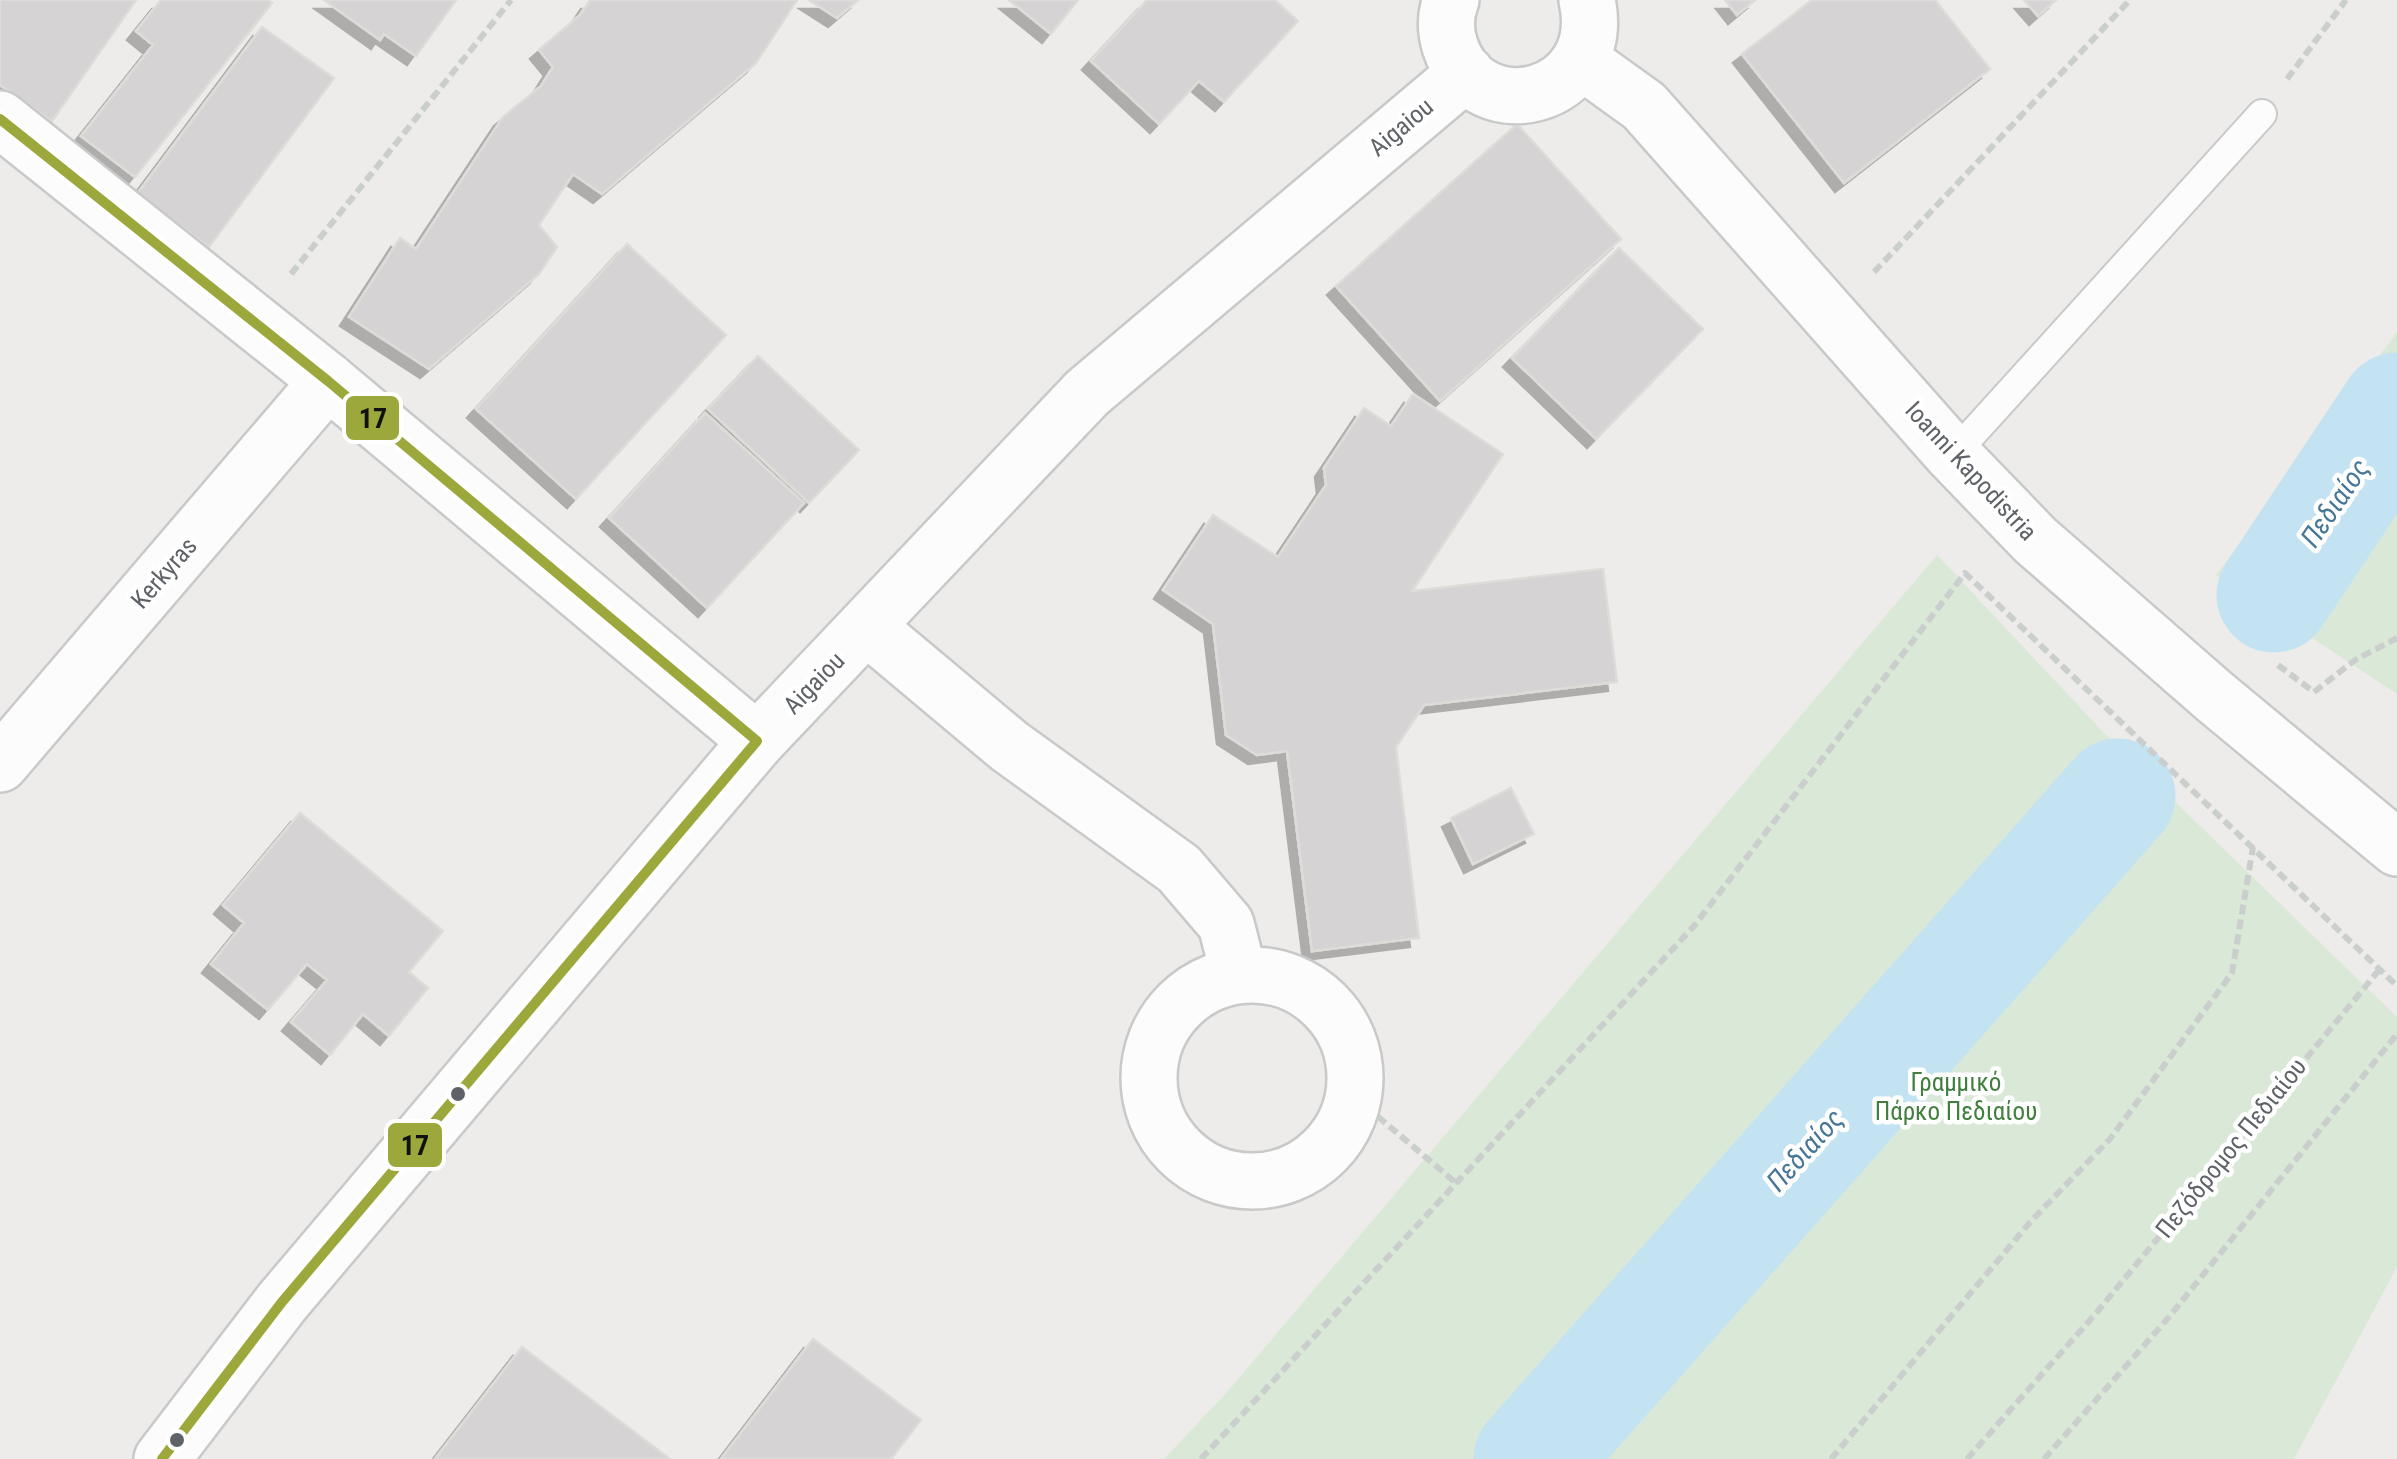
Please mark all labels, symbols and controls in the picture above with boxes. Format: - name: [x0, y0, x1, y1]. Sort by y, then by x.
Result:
- street label: Aigaiou: [1363, 92, 1439, 162]
- line badge: 17: [344, 394, 401, 442]
- street label: Ioanni Kapodistria: [1899, 396, 2043, 546]
- text: 17: [359, 402, 387, 435]
- water label: Πεδιαίος: [2294, 453, 2376, 553]
- street label: Kerkyras: [125, 531, 203, 615]
- street label: Aigaiou: [778, 646, 850, 720]
- street label: Πεζόδρομος Πεδιαίου: [2150, 1052, 2312, 1244]
- park label: Γραμμικό Πάρκο Πεδιαίου: [1875, 1068, 2037, 1126]
- unlabelled marker: [448, 1084, 468, 1104]
- water label: Πεδιαίος: [1760, 1102, 1850, 1198]
- line badge: 17: [386, 1121, 444, 1169]
- text: 17: [401, 1129, 429, 1162]
- unlabelled marker: [167, 1430, 187, 1450]

